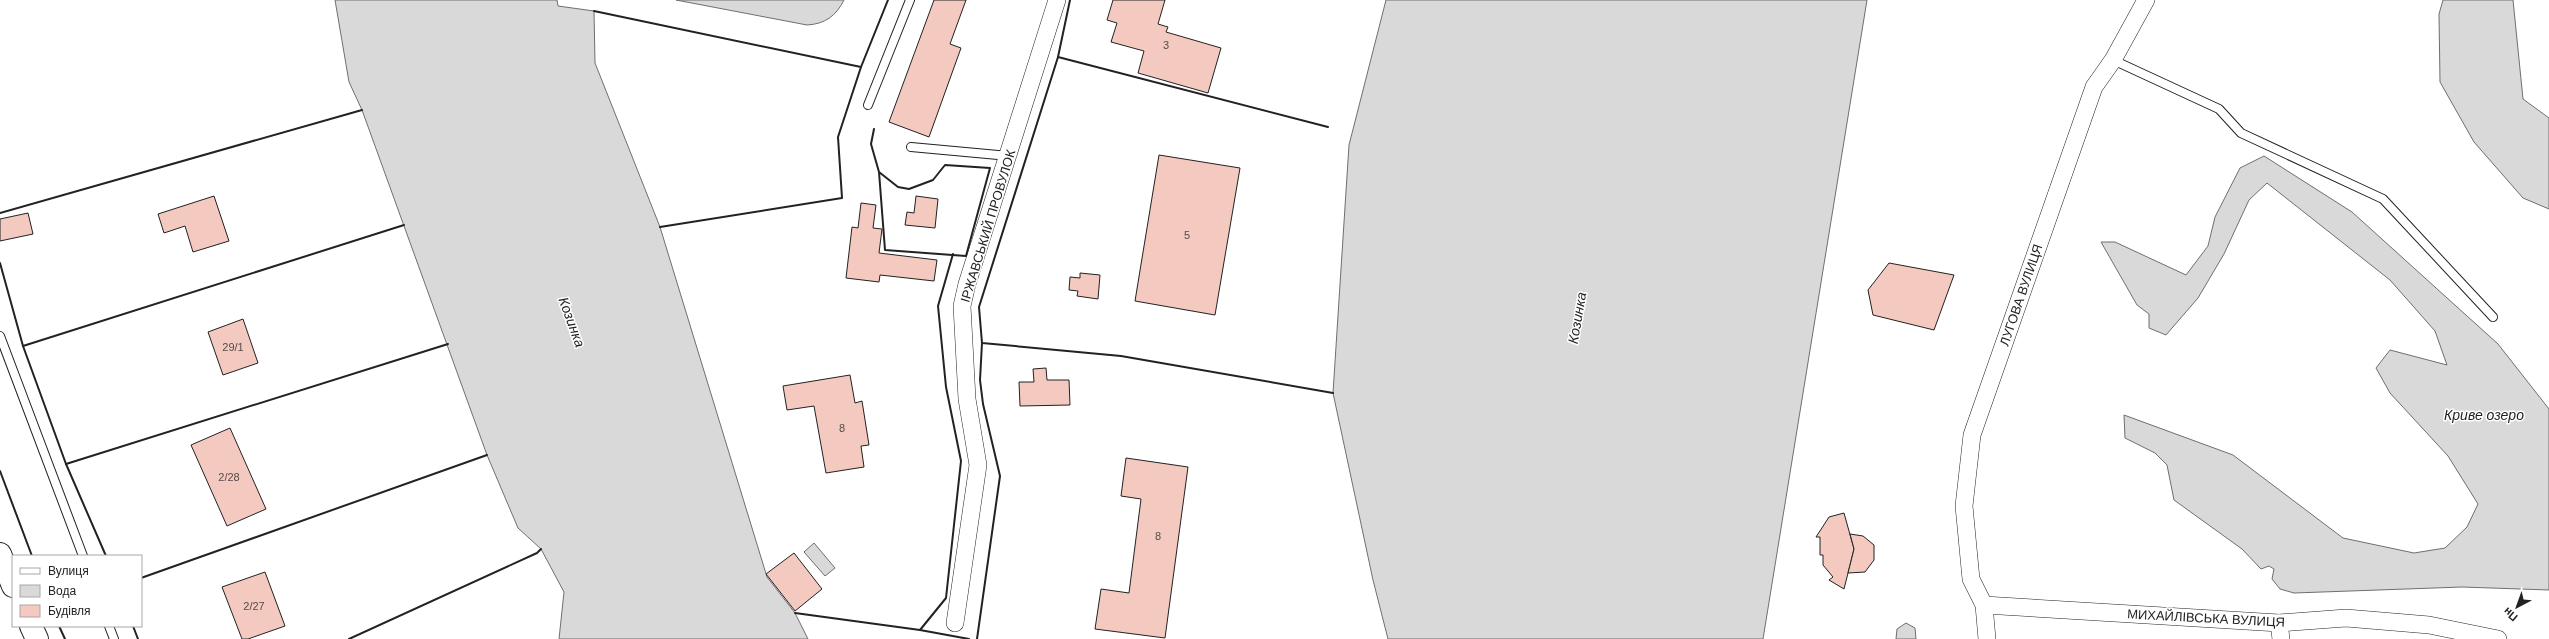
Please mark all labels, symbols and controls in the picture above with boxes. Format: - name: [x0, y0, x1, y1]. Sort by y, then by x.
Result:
- house number: 3: [1163, 39, 1169, 51]
- street label: ІРЖАВСЬКИЙ ПРОВУЛОК: [958, 147, 1019, 304]
- house number: 5: [1184, 229, 1190, 241]
- street label: ЛУГОВА ВУЛИЦЯ: [1997, 242, 2045, 348]
- water label: Козинка: [1565, 291, 1589, 345]
- water label: Козинка: [556, 295, 589, 349]
- house number: 29/1: [222, 341, 244, 353]
- water label: Криве озеро: [2444, 407, 2524, 423]
- house number: 8: [839, 422, 845, 434]
- house number: 2/28: [218, 471, 240, 483]
- house number: 8: [1155, 530, 1161, 542]
- legend: [12, 555, 142, 627]
- text: Вулиця: [48, 564, 89, 578]
- text: Вода: [48, 584, 76, 598]
- north arrow: [2497, 587, 2537, 627]
- house number: 2/27: [243, 600, 265, 612]
- text: Будівля: [48, 604, 90, 618]
- text: Пн: [2501, 605, 2520, 624]
- street label: МИХАЙЛІВСЬКА ВУЛИЦЯ: [2127, 606, 2285, 630]

